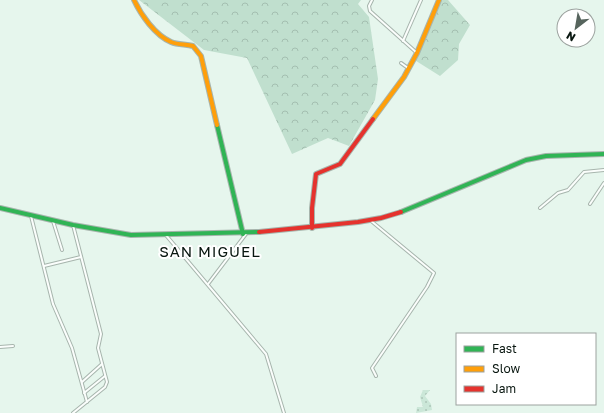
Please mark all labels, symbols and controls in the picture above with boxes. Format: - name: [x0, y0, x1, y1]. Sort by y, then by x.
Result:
- north arrow: [556, 8, 596, 48]
- text: N: [564, 29, 578, 45]
- district label: SAN MIGUEL: [159, 242, 261, 260]
- legend: [456, 333, 596, 405]
- text: Fast: [492, 341, 517, 356]
- text: Slow: [492, 361, 520, 376]
- text: Jam: [492, 381, 516, 396]

